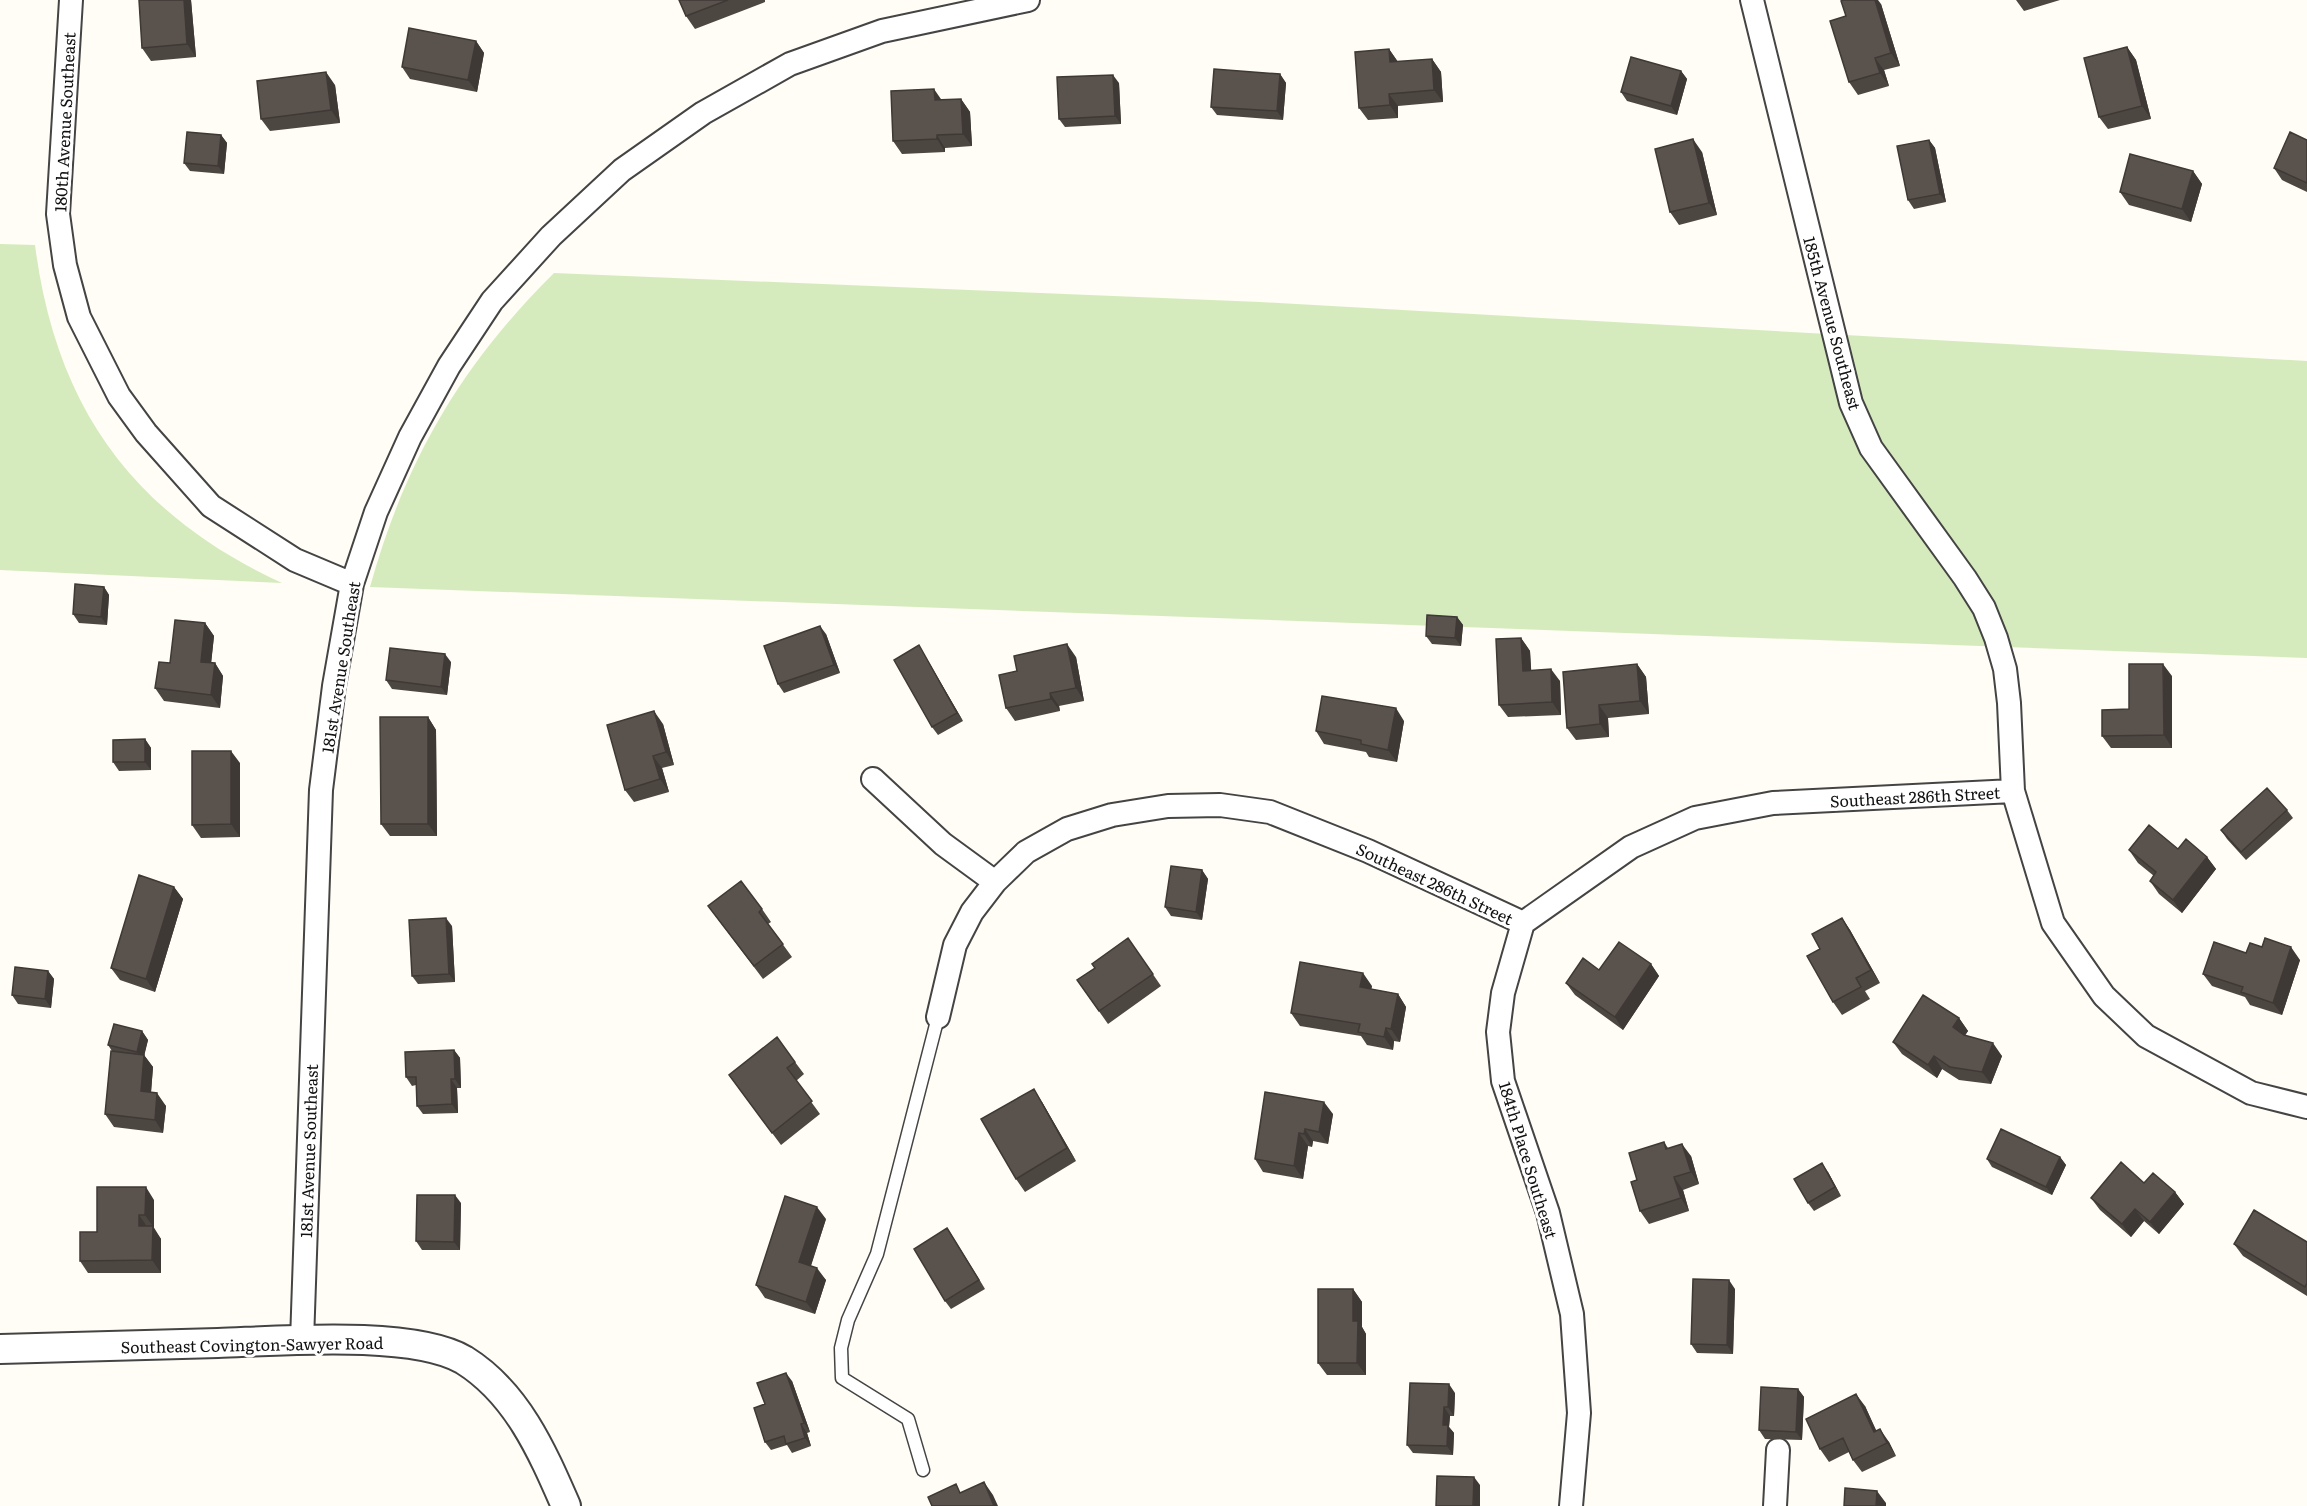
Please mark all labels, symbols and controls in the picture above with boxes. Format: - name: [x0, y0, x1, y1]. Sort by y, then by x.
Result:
- street label: 180th Avenue Southeast: [47, 31, 81, 213]
- street label: 185th Avenue Southeast: [1798, 233, 1868, 413]
- street label: 181st Avenue Southeast: [315, 579, 366, 755]
- street label: Southeast 286th Street: [1829, 780, 2001, 812]
- street label: Southeast 286th Street: [1353, 836, 1518, 930]
- street label: 181st Avenue Southeast: [293, 1063, 323, 1238]
- street label: 184th Place Southeast: [1494, 1078, 1564, 1242]
- street label: Southeast Covington-Sawyer Road: [120, 1330, 384, 1358]

